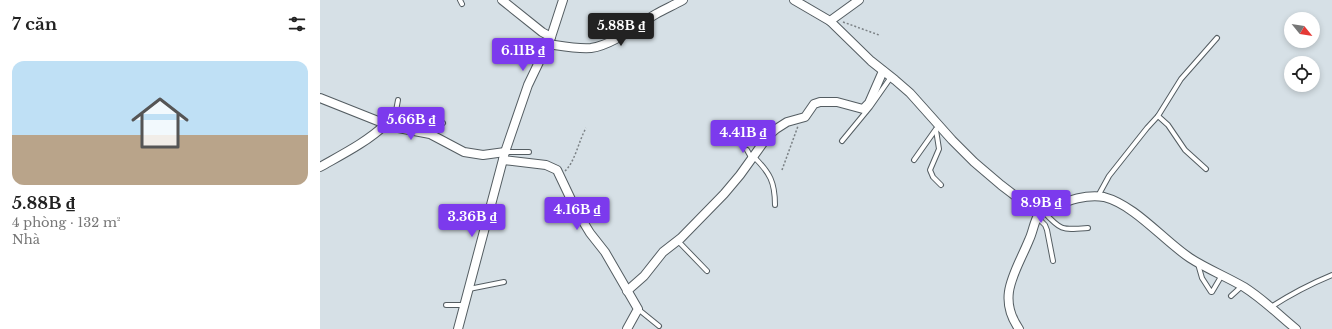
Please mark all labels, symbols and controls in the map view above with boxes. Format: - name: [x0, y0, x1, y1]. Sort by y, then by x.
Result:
- north arrow: [1284, 12, 1320, 48]
- map controls: [1284, 12, 1320, 92]
- icon: filters: [286, 13, 308, 35]
- pin: 5.88B ₫: [584, 13, 658, 47]
- text: 7 căn: [12, 14, 57, 35]
- text: 5.88B ₫: [597, 17, 645, 34]
- pin: 6.11B ₫: [486, 38, 560, 72]
- text: 6.11B ₫: [501, 42, 545, 59]
- button: locate: [1284, 56, 1320, 92]
- icon: home: [124, 87, 196, 159]
- pin: 5.66B ₫: [374, 107, 448, 141]
- text: 5.66B ₫: [387, 111, 435, 128]
- pin: 4.41B ₫: [706, 120, 780, 154]
- text: 4.41B ₫: [720, 124, 766, 141]
- pin: 8.9B ₫: [1008, 190, 1074, 224]
- text: 5.88B ₫: [12, 193, 75, 214]
- text: 8.9B ₫: [1021, 194, 1061, 211]
- pin: 4.16B ₫: [540, 197, 614, 231]
- text: 4.16B ₫: [554, 201, 600, 218]
- pin: 3.36B ₫: [435, 204, 509, 238]
- text: 3.36B ₫: [447, 208, 497, 225]
- text: 4 phòng · 132 m²: [12, 214, 121, 231]
- text: Nhà: [12, 231, 40, 248]

